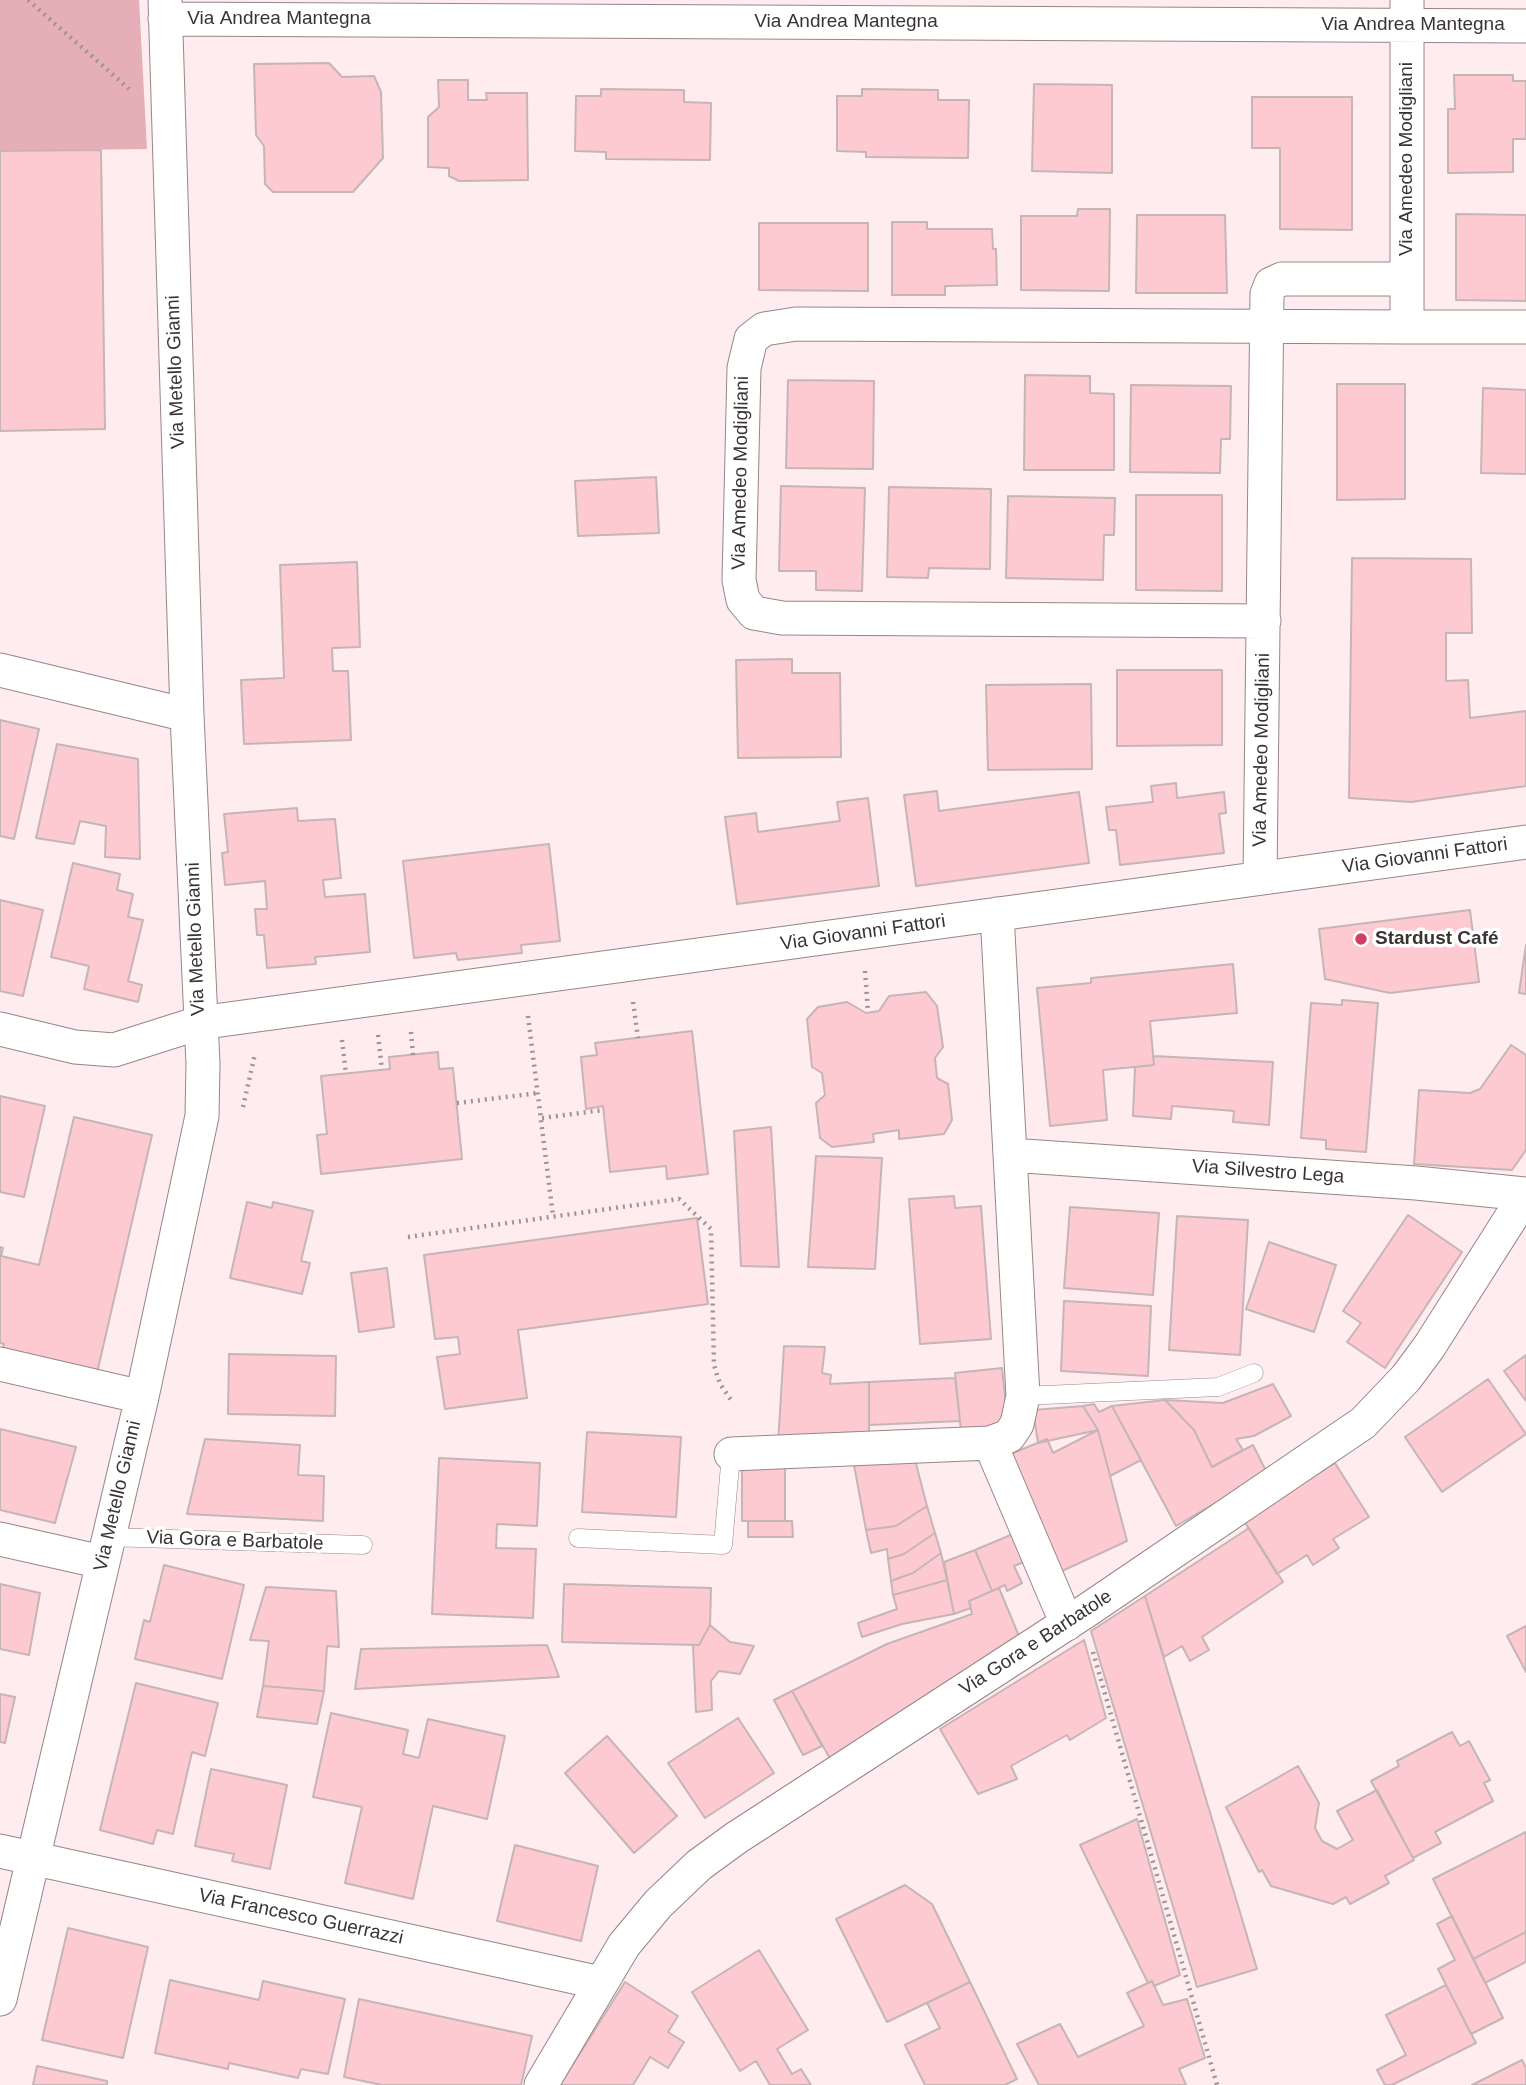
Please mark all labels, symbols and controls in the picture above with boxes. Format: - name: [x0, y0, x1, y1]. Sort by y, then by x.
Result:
- street label: Via Andrea Mantegna: [187, 8, 371, 30]
- street label: Via Andrea Mantegna: [754, 11, 938, 33]
- street label: Via Andrea Mantegna: [1321, 14, 1505, 36]
- street label: Via Amedeo Modigliani: [1396, 62, 1418, 256]
- street label: Via Metello Gianni: [162, 295, 190, 449]
- street label: Via Amedeo Modigliani: [728, 376, 754, 570]
- street label: Via Amedeo Modigliani: [1249, 653, 1275, 847]
- street label: Via Giovanni Fattori: [1341, 833, 1509, 879]
- street label: Via Metello Gianni: [182, 862, 210, 1016]
- street label: Via Giovanni Fattori: [779, 910, 947, 956]
- place label: Stardust Café: [1375, 928, 1499, 950]
- marker: Stardust Café: [1353, 931, 1369, 947]
- street label: Via Silvestro Lega: [1191, 1155, 1345, 1189]
- street label: Via Metello Gianni: [90, 1418, 146, 1574]
- street label: Via Gora e Barbatole: [146, 1527, 324, 1555]
- street label: Via Gora e Barbatole: [956, 1585, 1116, 1701]
- street label: Via Francesco Guerrazzi: [197, 1884, 405, 1950]

